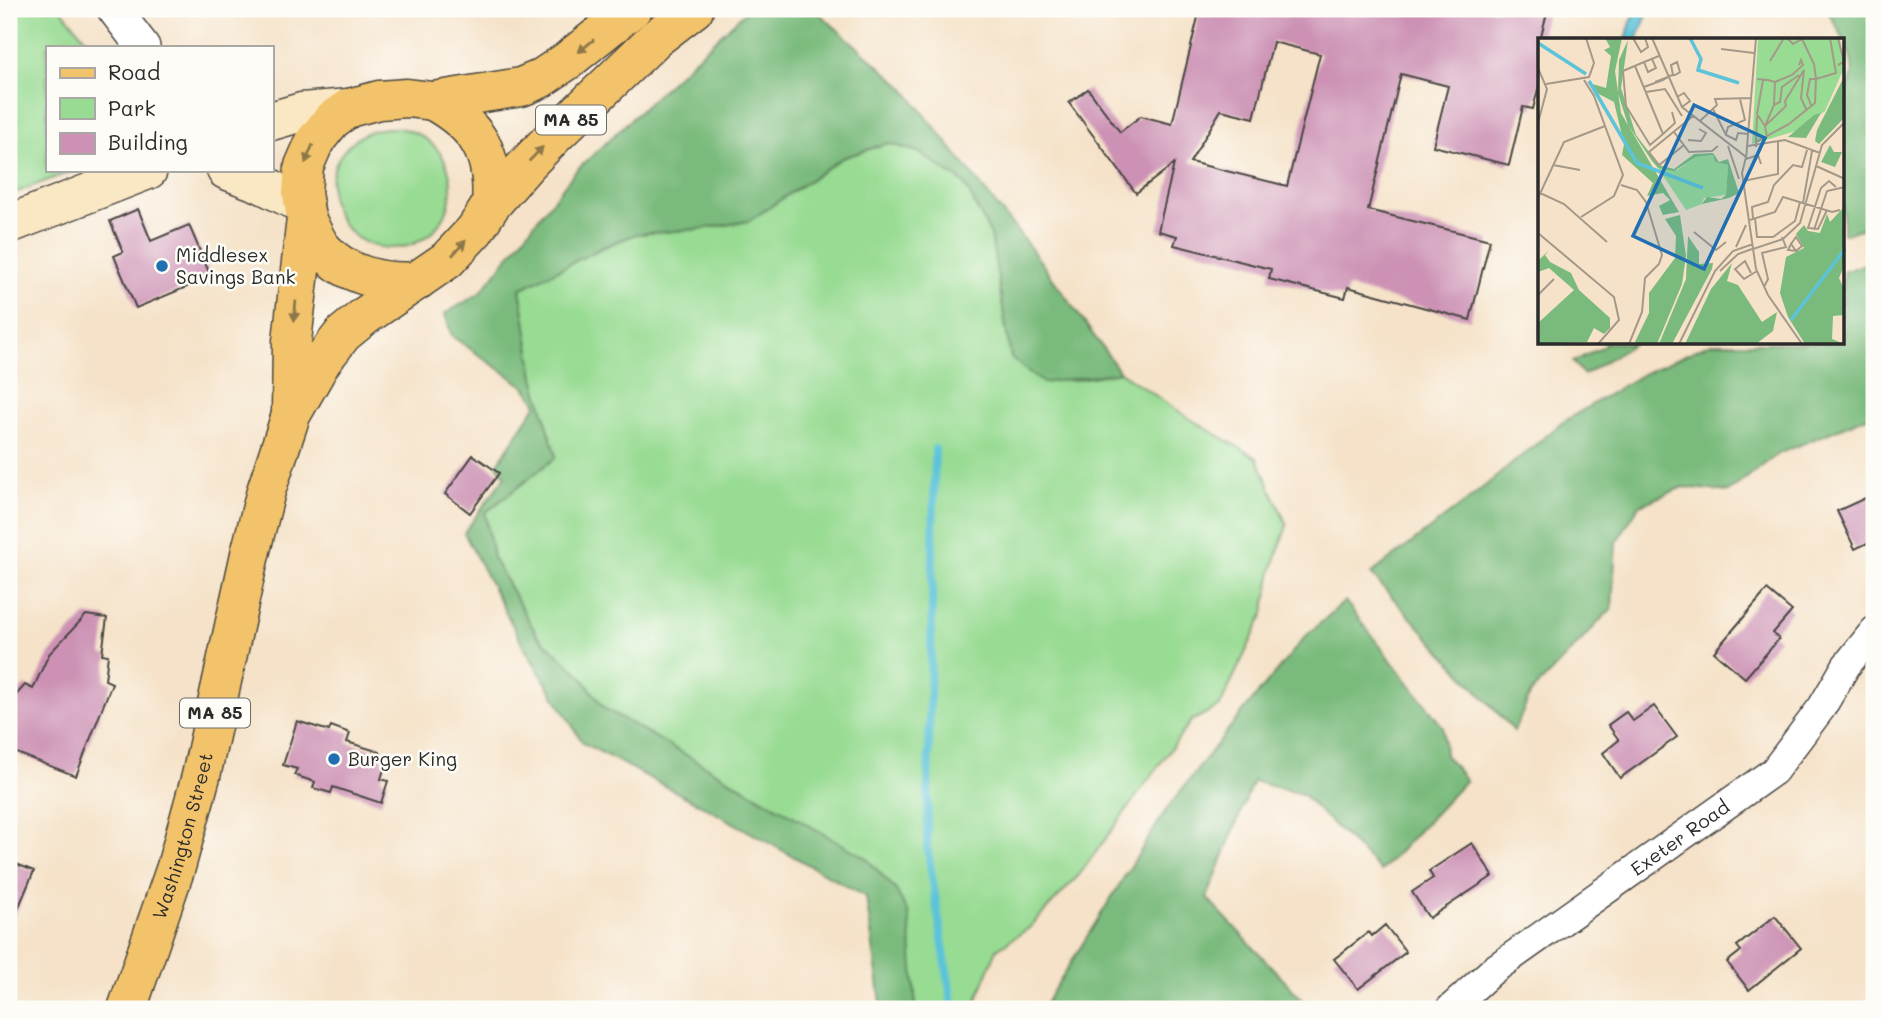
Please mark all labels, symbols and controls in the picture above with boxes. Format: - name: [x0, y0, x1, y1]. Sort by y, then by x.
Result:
- one-way arrow: [577, 38, 595, 53]
- inset map: [1538, 38, 1844, 345]
- legend: [46, 46, 273, 172]
- text: Road: [108, 58, 160, 85]
- text: Park: [108, 94, 156, 121]
- road number: MA 85: [536, 106, 606, 134]
- text: Building: [108, 128, 188, 155]
- one-way arrow: [304, 143, 315, 164]
- one-way arrow: [528, 146, 544, 163]
- one-way arrow: [451, 239, 467, 257]
- place label: Middlesex Savings Bank: [176, 242, 296, 289]
- marker: Middlesex Savings Bank: [154, 258, 170, 274]
- one-way arrow: [290, 300, 301, 322]
- road number: MA 85: [180, 698, 250, 728]
- place label: Burger King: [348, 746, 457, 771]
- street label: Washington Street: [146, 750, 218, 922]
- marker: Burger King: [326, 751, 342, 767]
- street label: Exeter Road: [1625, 794, 1734, 881]

